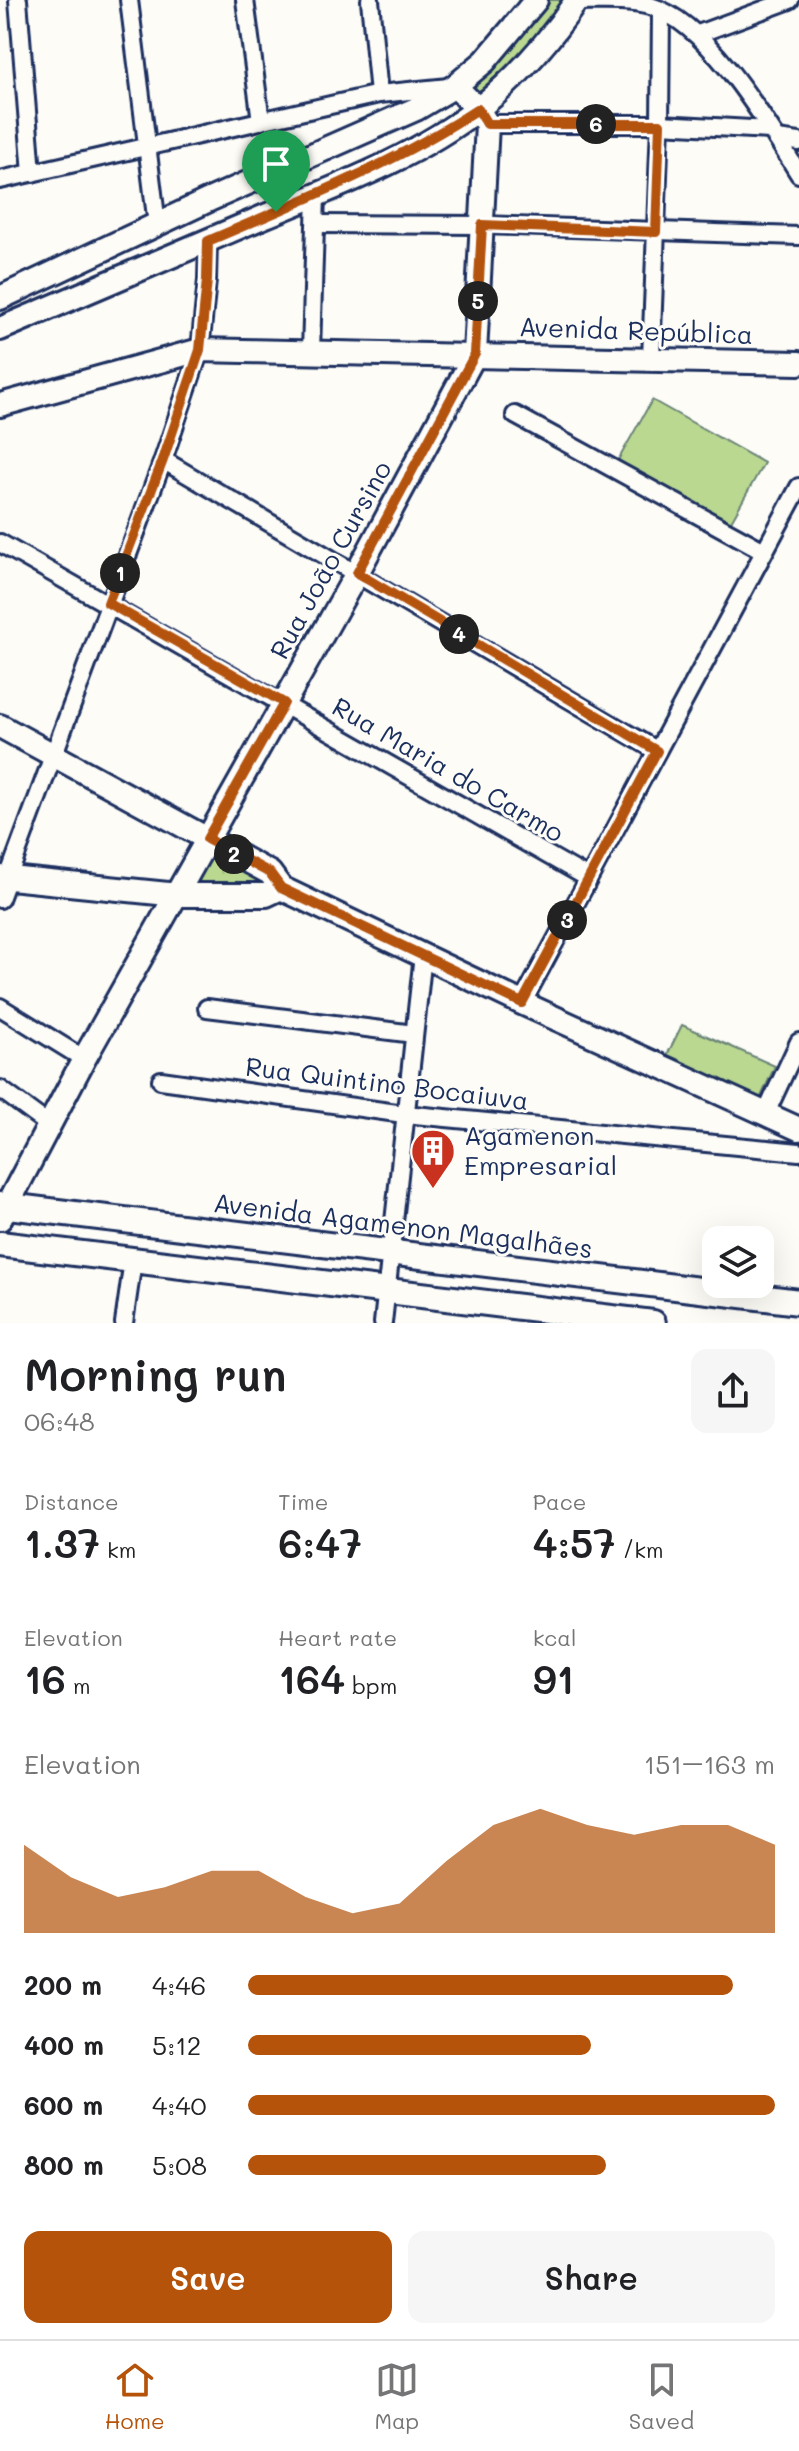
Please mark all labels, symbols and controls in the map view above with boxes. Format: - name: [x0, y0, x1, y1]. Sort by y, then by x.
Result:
- pin: 6: [576, 104, 616, 144]
- text: 6: [589, 109, 603, 138]
- pin: [242, 130, 310, 212]
- icon: arrive: [254, 142, 298, 186]
- pin: 5: [458, 281, 498, 321]
- text: 5: [472, 286, 484, 315]
- street label: Avenida República: [518, 309, 754, 351]
- street label: Rua João Cursino: [262, 454, 399, 665]
- pin: 1: [100, 553, 140, 593]
- text: 1: [115, 558, 125, 587]
- pin: 4: [439, 614, 479, 654]
- text: 4: [452, 619, 466, 648]
- street label: Rua Maria do Carmo: [327, 689, 570, 849]
- pin: 2: [214, 834, 254, 874]
- text: 2: [228, 839, 240, 868]
- pin: 3: [547, 900, 587, 940]
- text: 3: [560, 905, 574, 934]
- street label: Rua Quintino Bocaiuva: [244, 1049, 531, 1117]
- place label: Agamenon Empresarial: [464, 1118, 617, 1182]
- building icon: Agamenon Empresarial: [409, 1127, 457, 1190]
- street label: Avenida Agamenon Magalhães: [212, 1185, 595, 1265]
- map controls: [702, 1226, 774, 1298]
- button: layers: [702, 1226, 774, 1298]
- text: Morning run: [24, 1345, 287, 1402]
- button: share: [691, 1349, 775, 1433]
- text: 06:48: [24, 1404, 95, 1438]
- text: Distance: [24, 1487, 119, 1516]
- text: Time: [278, 1487, 328, 1516]
- text: Pace: [533, 1487, 586, 1516]
- text: 1.37: [24, 1516, 100, 1568]
- text: 6:47: [278, 1516, 362, 1568]
- text: 4:57: [533, 1516, 616, 1568]
- text: km: [100, 1535, 136, 1564]
- text: /km: [616, 1535, 663, 1564]
- text: Elevation: [24, 1623, 123, 1652]
- text: Heart rate: [278, 1623, 397, 1652]
- text: kcal: [533, 1623, 577, 1652]
- text: 16: [24, 1652, 66, 1704]
- text: 164: [278, 1652, 345, 1704]
- text: 91: [533, 1652, 574, 1704]
- text: m: [66, 1671, 91, 1700]
- text: bpm: [345, 1671, 397, 1700]
- text: Elevation: [24, 1747, 141, 1781]
- text: 151–163 m: [644, 1747, 775, 1781]
- text: 200 m: [24, 1968, 102, 2002]
- text: 4:46: [152, 1968, 206, 2002]
- text: 400 m: [24, 2028, 104, 2062]
- text: 5:12: [152, 2028, 201, 2062]
- text: 600 m: [24, 2088, 103, 2122]
- text: 4:40: [152, 2088, 207, 2122]
- text: 800 m: [24, 2148, 104, 2182]
- text: 5:08: [152, 2148, 207, 2182]
- button: Save: [24, 2231, 392, 2323]
- button: Share: [408, 2231, 775, 2323]
- tab: Home: [105, 2358, 165, 2435]
- tab: Map: [374, 2358, 419, 2435]
- tab: Saved: [629, 2358, 694, 2435]

